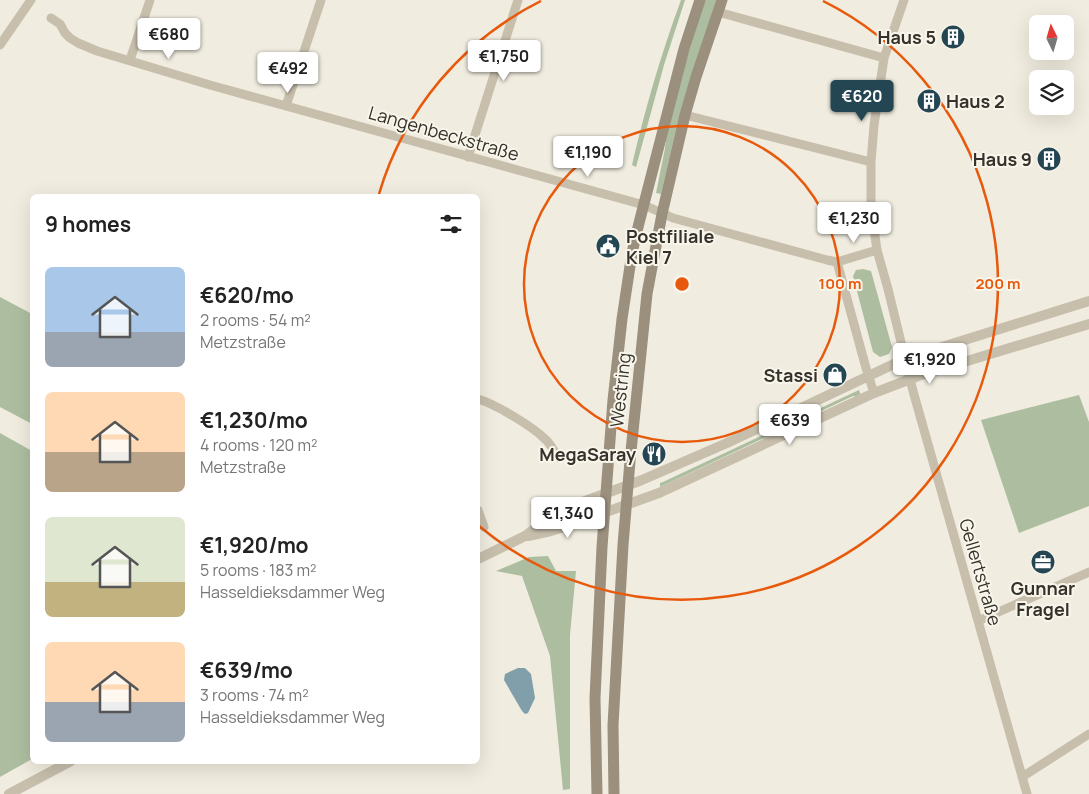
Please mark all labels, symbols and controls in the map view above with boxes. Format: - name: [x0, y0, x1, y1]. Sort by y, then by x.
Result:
- north arrow: [1029, 15, 1074, 60]
- map controls: [1029, 15, 1074, 115]
- pin: €680: [139, 18, 199, 60]
- text: €680: [148, 23, 190, 45]
- building icon: Haus 5: [940, 24, 966, 50]
- place label: Haus 5: [877, 25, 936, 49]
- pin: €1,750: [463, 39, 545, 82]
- text: €1,750: [479, 45, 529, 67]
- pin: €492: [258, 52, 318, 94]
- text: €492: [268, 57, 308, 79]
- button: layers: [1029, 70, 1074, 115]
- pin: €620: [832, 80, 892, 122]
- text: €620: [842, 85, 882, 107]
- building icon: Haus 2: [916, 88, 942, 114]
- place label: Haus 2: [946, 89, 1005, 113]
- street label: Langenbeckstraße: [366, 100, 522, 166]
- pin: €1,190: [547, 136, 629, 178]
- text: €1,190: [564, 141, 612, 163]
- building icon: Haus 9: [1036, 146, 1062, 172]
- place label: Haus 9: [973, 147, 1032, 171]
- pin: €1,230: [813, 202, 895, 244]
- text: €1,230: [828, 207, 880, 229]
- text: 9 homes: [45, 210, 131, 238]
- icon: filters: [437, 210, 465, 238]
- place label: Postfiliale Kiel 7: [626, 224, 714, 269]
- public building icon: Postfiliale Kiel 7: [595, 233, 621, 259]
- text: 100 m: [819, 273, 861, 294]
- text: 200 m: [975, 273, 1021, 294]
- centre of rings: [673, 275, 691, 293]
- text: €620/mo: [200, 281, 294, 309]
- icon: home: [85, 287, 145, 347]
- text: 2 rooms · 54 m²: [200, 309, 311, 331]
- text: Metzstraße: [200, 331, 286, 353]
- pin: €1,920: [889, 342, 971, 385]
- text: €1,920: [904, 348, 956, 370]
- street label: Westring: [604, 351, 636, 429]
- shop icon: Stassi: [822, 362, 848, 388]
- place label: Stassi: [763, 363, 818, 387]
- pin: €639: [760, 404, 820, 446]
- text: €1,230/mo: [200, 406, 308, 434]
- text: €639: [770, 409, 810, 431]
- icon: home: [85, 412, 145, 472]
- text: 4 rooms · 120 m²: [200, 434, 317, 456]
- restaurant icon: MegaSaray: [641, 441, 667, 467]
- place label: MegaSaray: [539, 442, 636, 466]
- text: Metzstraße: [200, 456, 286, 478]
- pin: €1,340: [527, 496, 609, 539]
- text: €1,340: [542, 502, 594, 524]
- street label: Gellertstraße: [954, 516, 1008, 628]
- text: €1,920/mo: [200, 531, 309, 559]
- icon: home: [85, 537, 145, 597]
- office icon: Gunnar Fragel: [1030, 549, 1056, 575]
- text: 5 rooms · 183 m²: [200, 559, 317, 581]
- place label: Gunnar Fragel: [1011, 576, 1075, 621]
- text: Hasseldieksdammer Weg: [200, 581, 385, 603]
- text: €639/mo: [200, 656, 293, 684]
- icon: home: [85, 662, 145, 722]
- text: 3 rooms · 74 m²: [200, 684, 309, 706]
- text: Hasseldieksdammer Weg: [200, 706, 385, 728]

